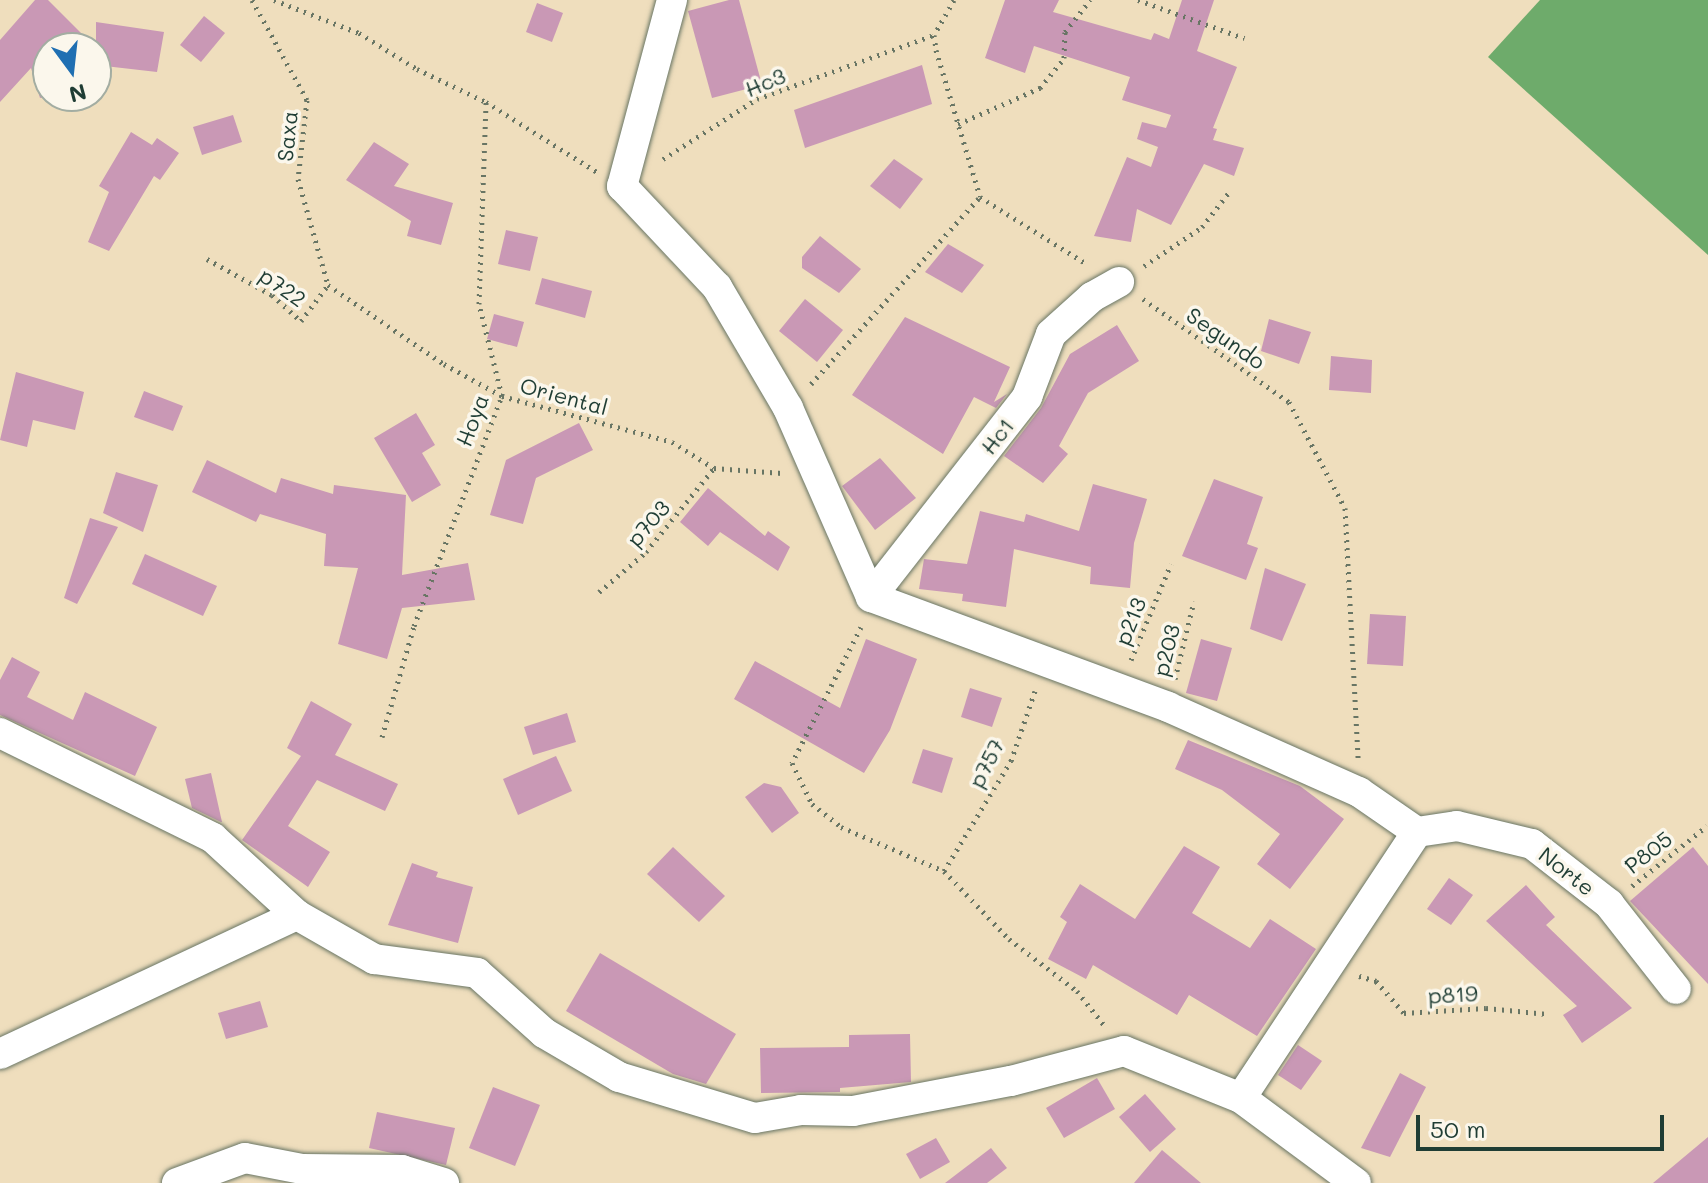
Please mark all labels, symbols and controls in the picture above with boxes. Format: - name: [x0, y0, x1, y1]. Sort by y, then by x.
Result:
- north arrow: [32, 32, 112, 112]
- street label: Hc3: [741, 62, 789, 102]
- text: N: [66, 78, 90, 110]
- street label: Saxa: [271, 109, 303, 163]
- street label: p722: [255, 262, 311, 312]
- street label: Segundo: [1182, 301, 1270, 375]
- street label: Oriental: [517, 372, 611, 420]
- street label: Hoya: [450, 390, 494, 450]
- street label: Hc1: [975, 413, 1019, 459]
- street label: p703: [621, 495, 675, 551]
- street label: p213: [1109, 594, 1151, 648]
- street label: p203: [1147, 621, 1185, 679]
- street label: p757: [963, 734, 1009, 792]
- street label: P805: [1619, 825, 1677, 879]
- street label: Norte: [1534, 841, 1600, 901]
- street label: p819: [1427, 980, 1479, 1008]
- scale bar: [1420, 1099, 1668, 1149]
- text: 50 m: [1430, 1113, 1486, 1144]

